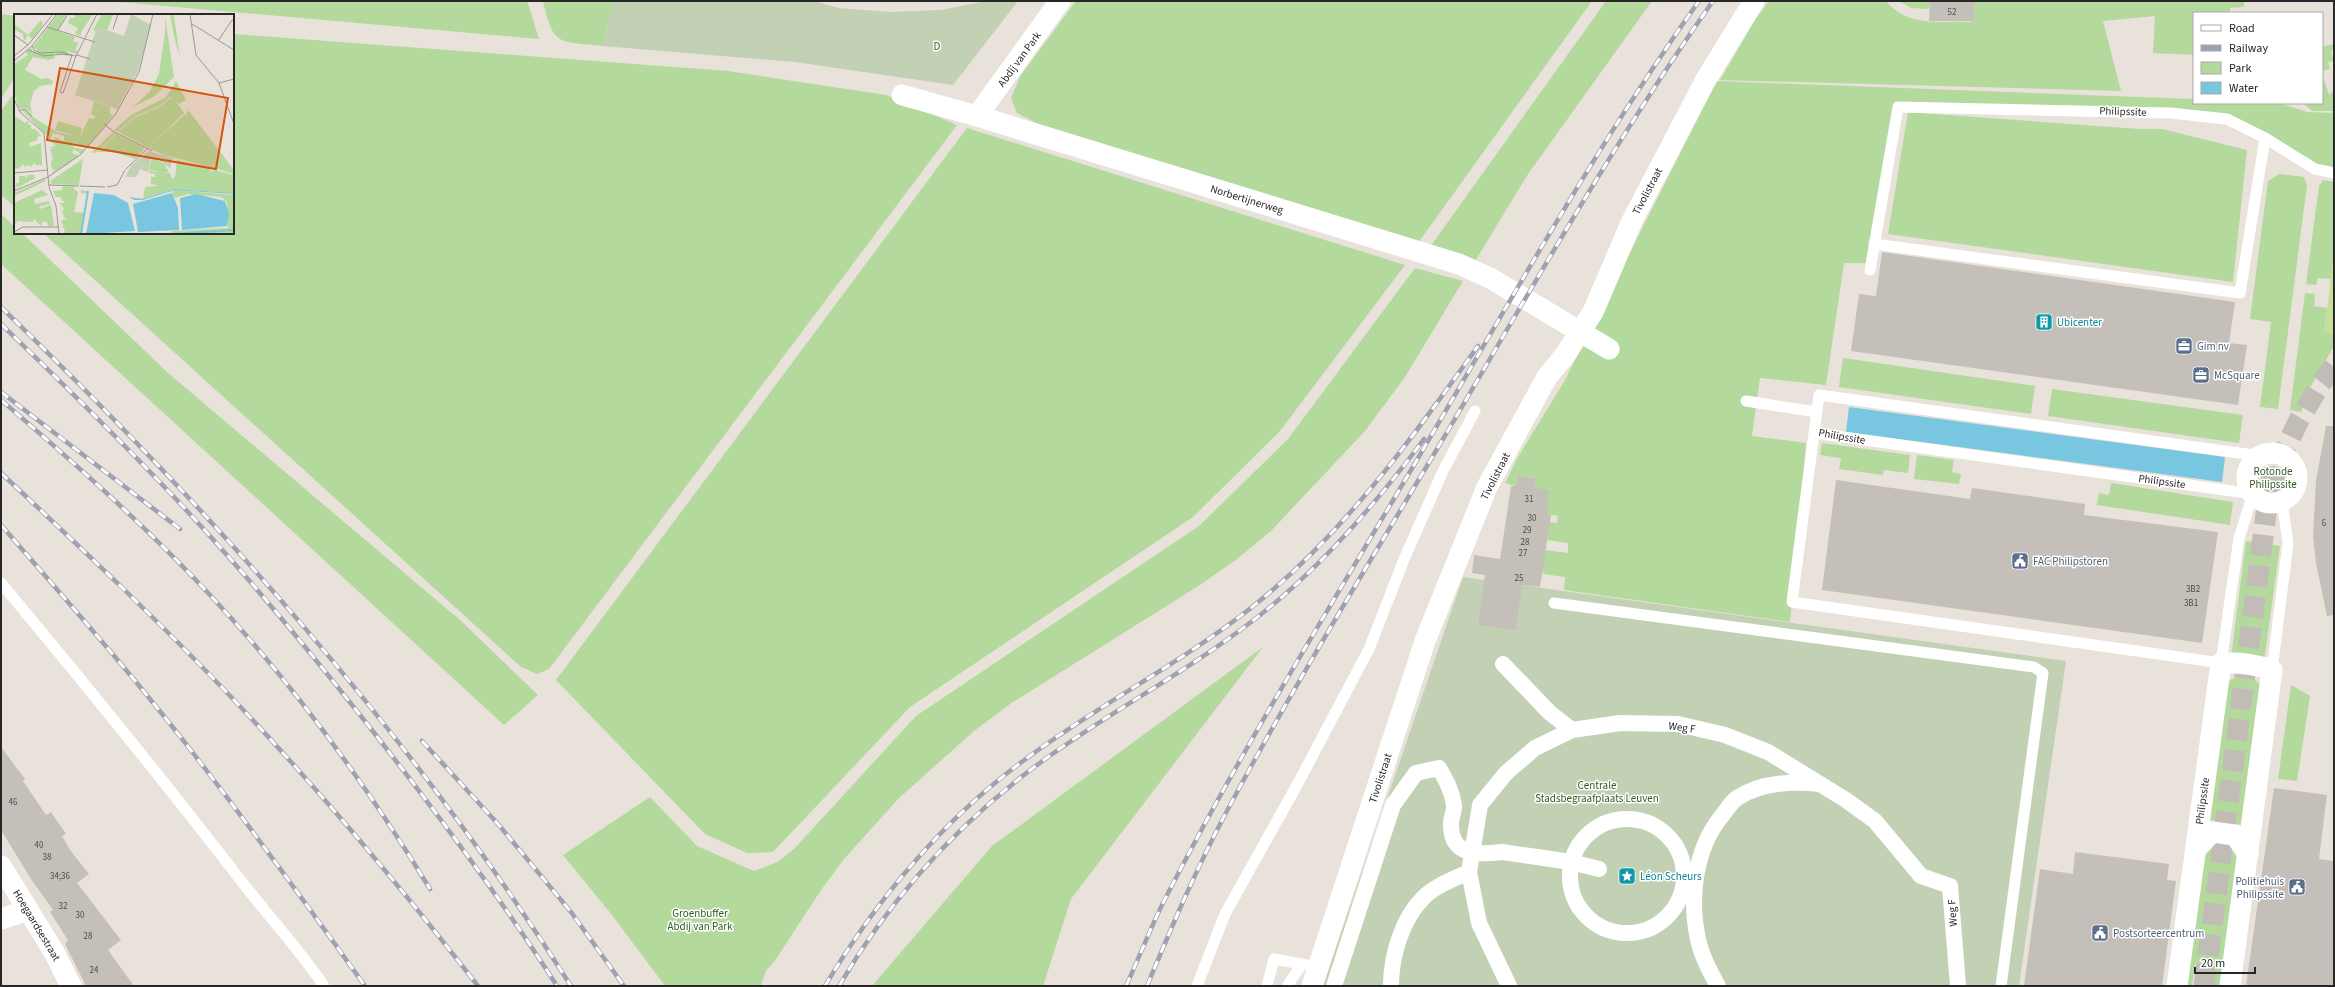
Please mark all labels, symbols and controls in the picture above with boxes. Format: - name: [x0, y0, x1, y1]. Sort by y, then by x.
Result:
- house number: 52: [1948, 6, 1957, 19]
- legend: [2193, 12, 2323, 104]
- inset map: [14, 14, 234, 234]
- text: Road: [2229, 20, 2255, 37]
- street label: Abdij van Park: [994, 28, 1045, 90]
- park label: D: [934, 39, 941, 54]
- text: Railway: [2229, 40, 2268, 57]
- text: Park: [2229, 60, 2251, 77]
- text: Water: [2229, 80, 2259, 97]
- street label: Philipssite: [2099, 103, 2147, 120]
- street label: Tivolistraat: [1629, 165, 1666, 217]
- street label: Norbertijnerweg: [1208, 181, 1286, 218]
- building icon: Ubicenter: [2034, 312, 2054, 332]
- place label: Ubicenter: [2057, 315, 2102, 330]
- office icon: Gim nv: [2174, 336, 2194, 356]
- place label: Gim nv: [2197, 339, 2229, 354]
- office icon: McSquare: [2191, 365, 2211, 385]
- place label: McSquare: [2214, 368, 2260, 383]
- street label: Philipssite: [1817, 425, 1867, 448]
- street label: Tivolistraat: [1477, 450, 1514, 503]
- park label: Rotonde Philipssite: [2249, 464, 2297, 492]
- street label: Philipssite: [2137, 471, 2187, 492]
- house number: 31: [1525, 493, 1533, 506]
- house number: 30: [1528, 512, 1537, 525]
- house number: 6: [2322, 517, 2327, 530]
- house number: 29: [1523, 524, 1532, 537]
- house number: 28: [1521, 536, 1530, 549]
- house number: 27: [1519, 547, 1528, 560]
- public building icon: FAC Philipstoren: [2010, 551, 2030, 571]
- place label: FAC Philipstoren: [2033, 554, 2108, 569]
- house number: 25: [1515, 572, 1524, 585]
- house number: 3B2: [2186, 583, 2201, 596]
- house number: 3B1: [2184, 597, 2198, 610]
- street label: Weg F: [1667, 718, 1697, 737]
- street label: Tivolistraat: [1365, 751, 1396, 805]
- street label: Philipssite: [2192, 776, 2213, 826]
- park label: Centrale Stadsbegraafplaats Leuven: [1535, 778, 1659, 806]
- house number: 46: [9, 796, 18, 809]
- house number: 40: [35, 839, 44, 852]
- house number: 38: [43, 851, 52, 864]
- place icon: Léon Scheurs: [1617, 866, 1637, 886]
- place label: Léon Scheurs: [1640, 869, 1702, 884]
- house number: 34;36: [50, 870, 71, 883]
- place label: Politiehuis Philipssite: [2235, 874, 2285, 902]
- public building icon: Politiehuis Philipssite: [2287, 877, 2307, 897]
- street label: Hoegaardsestraat: [9, 887, 64, 964]
- street label: Weg F: [1944, 898, 1961, 927]
- house number: 32: [59, 900, 68, 913]
- park label: Groenbuffer Abdij van Park: [667, 906, 733, 934]
- house number: 30: [76, 909, 85, 922]
- public building icon: Postsorteercentrum: [2090, 923, 2110, 943]
- place label: Postsorteercentrum: [2113, 926, 2204, 941]
- house number: 28: [84, 930, 93, 943]
- scale bar: [2195, 949, 2255, 975]
- text: 20 m: [2201, 955, 2225, 972]
- house number: 24: [90, 964, 99, 977]

